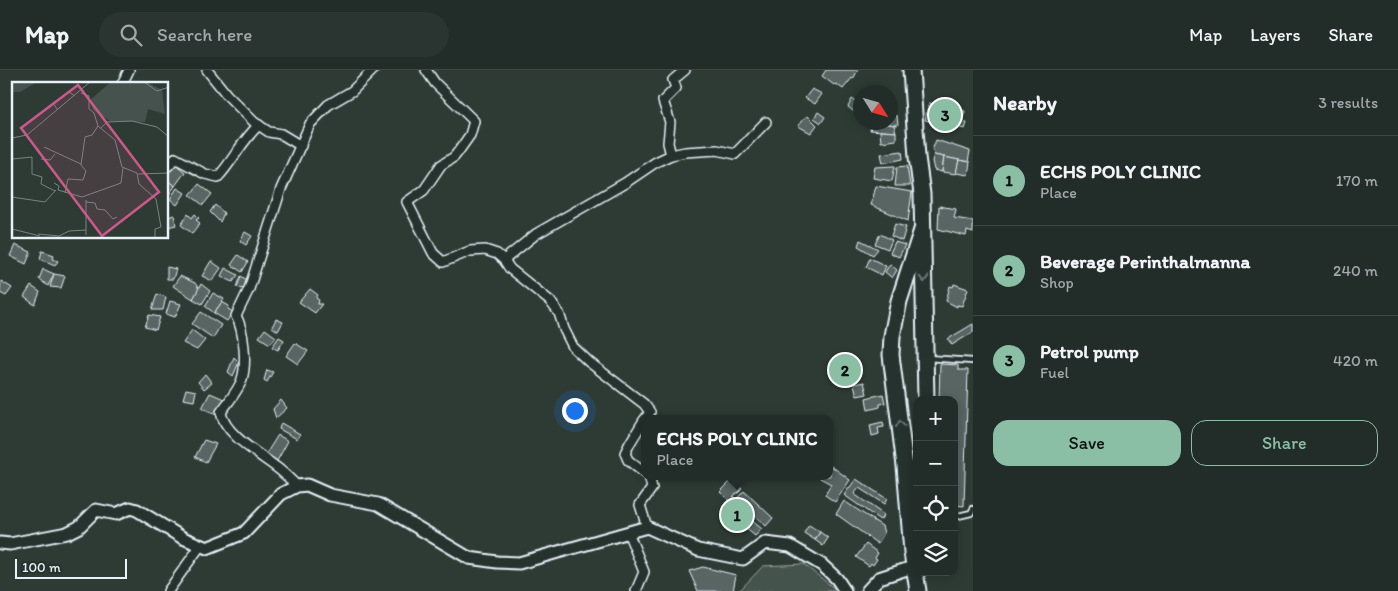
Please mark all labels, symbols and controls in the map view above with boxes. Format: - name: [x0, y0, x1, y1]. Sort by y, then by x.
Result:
- search box: [99, 12, 449, 57]
- text: Map: [25, 20, 69, 49]
- icon: search: [117, 21, 145, 49]
- text: Search here: [157, 23, 252, 46]
- text: Map: [1189, 24, 1222, 46]
- text: Layers: [1250, 24, 1300, 46]
- text: Share: [1328, 24, 1373, 46]
- inset map: [12, 82, 169, 239]
- north arrow: [853, 85, 898, 130]
- text: Nearby: [993, 90, 1057, 115]
- text: 3 results: [1318, 93, 1378, 112]
- pin: 3: [929, 96, 961, 134]
- text: ECHS POLY CLINIC: [1040, 160, 1201, 183]
- text: 1: [1005, 171, 1013, 190]
- text: 170 m: [1336, 171, 1378, 190]
- text: Place: [1040, 183, 1077, 202]
- text: Beverage Perinthalmanna: [1040, 250, 1250, 273]
- text: 2: [1005, 261, 1013, 280]
- text: 240 m: [1333, 261, 1378, 280]
- text: Shop: [1040, 273, 1074, 292]
- one-way arrow: [919, 275, 929, 283]
- text: Petrol pump: [1040, 340, 1139, 363]
- pin: 2: [829, 351, 861, 389]
- text: 3: [1005, 351, 1013, 370]
- text: 420 m: [1333, 351, 1378, 370]
- text: Fuel: [1040, 363, 1069, 382]
- map controls: [913, 396, 958, 576]
- button: +: [913, 396, 958, 441]
- your location: [562, 398, 588, 424]
- popup: [641, 415, 833, 480]
- one-way arrow: [895, 420, 906, 428]
- button: Save: [993, 420, 1181, 466]
- button: Share: [1191, 420, 1378, 466]
- text: ECHS POLY CLINIC: [656, 427, 818, 450]
- button: −: [913, 441, 958, 486]
- text: Place: [656, 450, 693, 469]
- button: locate: [913, 486, 958, 531]
- pin: 1: [721, 496, 753, 534]
- button: layers: [913, 531, 958, 576]
- scale bar: [15, 556, 128, 579]
- text: 100 m: [22, 559, 61, 576]

